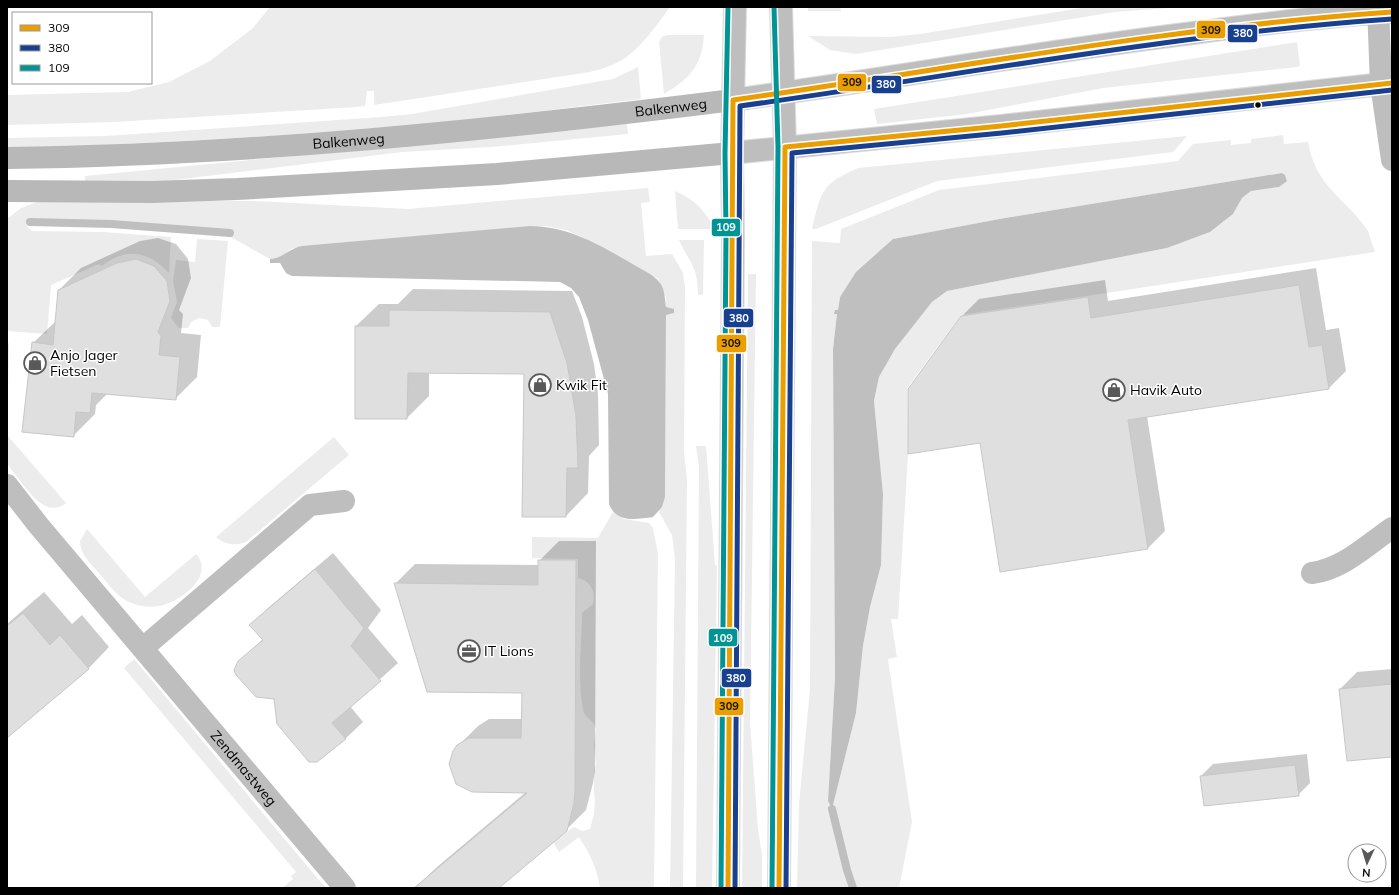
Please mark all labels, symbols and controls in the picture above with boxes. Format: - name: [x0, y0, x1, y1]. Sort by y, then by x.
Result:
- legend: [12, 12, 152, 84]
- text: 309: [48, 20, 70, 35]
- line badge: 309: [1196, 20, 1226, 39]
- text: 309: [1201, 23, 1221, 37]
- line badge: 380: [1227, 24, 1258, 43]
- text: 380: [1233, 26, 1253, 40]
- text: 380: [48, 40, 70, 55]
- text: 109: [48, 60, 70, 75]
- line badge: 309: [837, 73, 867, 92]
- text: 309: [842, 75, 862, 89]
- line badge: 380: [871, 75, 902, 94]
- text: 380: [876, 77, 896, 91]
- street label: Balkenweg: [634, 94, 708, 121]
- unlabelled marker: [1253, 100, 1263, 110]
- street label: Balkenweg: [312, 129, 385, 153]
- line badge: 109: [711, 218, 741, 237]
- text: 109: [716, 220, 736, 234]
- line badge: 380: [723, 308, 754, 328]
- text: 380: [729, 311, 749, 325]
- line badge: 309: [716, 334, 747, 353]
- text: 309: [721, 336, 741, 350]
- place label: Anjo Jager Fietsen: [50, 346, 119, 380]
- shop icon: Anjo Jager Fietsen: [22, 350, 48, 376]
- shop icon: Kwik Fit: [527, 372, 553, 398]
- place label: Kwik Fit: [556, 376, 607, 394]
- shop icon: Havik Auto: [1101, 377, 1127, 403]
- place label: Havik Auto: [1130, 381, 1202, 399]
- line badge: 109: [708, 628, 738, 647]
- text: 109: [713, 631, 733, 645]
- office icon: IT Lions: [456, 638, 482, 664]
- place label: IT Lions: [484, 642, 534, 660]
- line badge: 380: [721, 668, 752, 688]
- text: 380: [726, 671, 746, 685]
- line badge: 309: [714, 697, 744, 716]
- text: 309: [719, 699, 739, 713]
- street label: Zendmastweg: [207, 727, 281, 809]
- north arrow: [1347, 843, 1387, 883]
- text: N: [1362, 866, 1371, 880]

